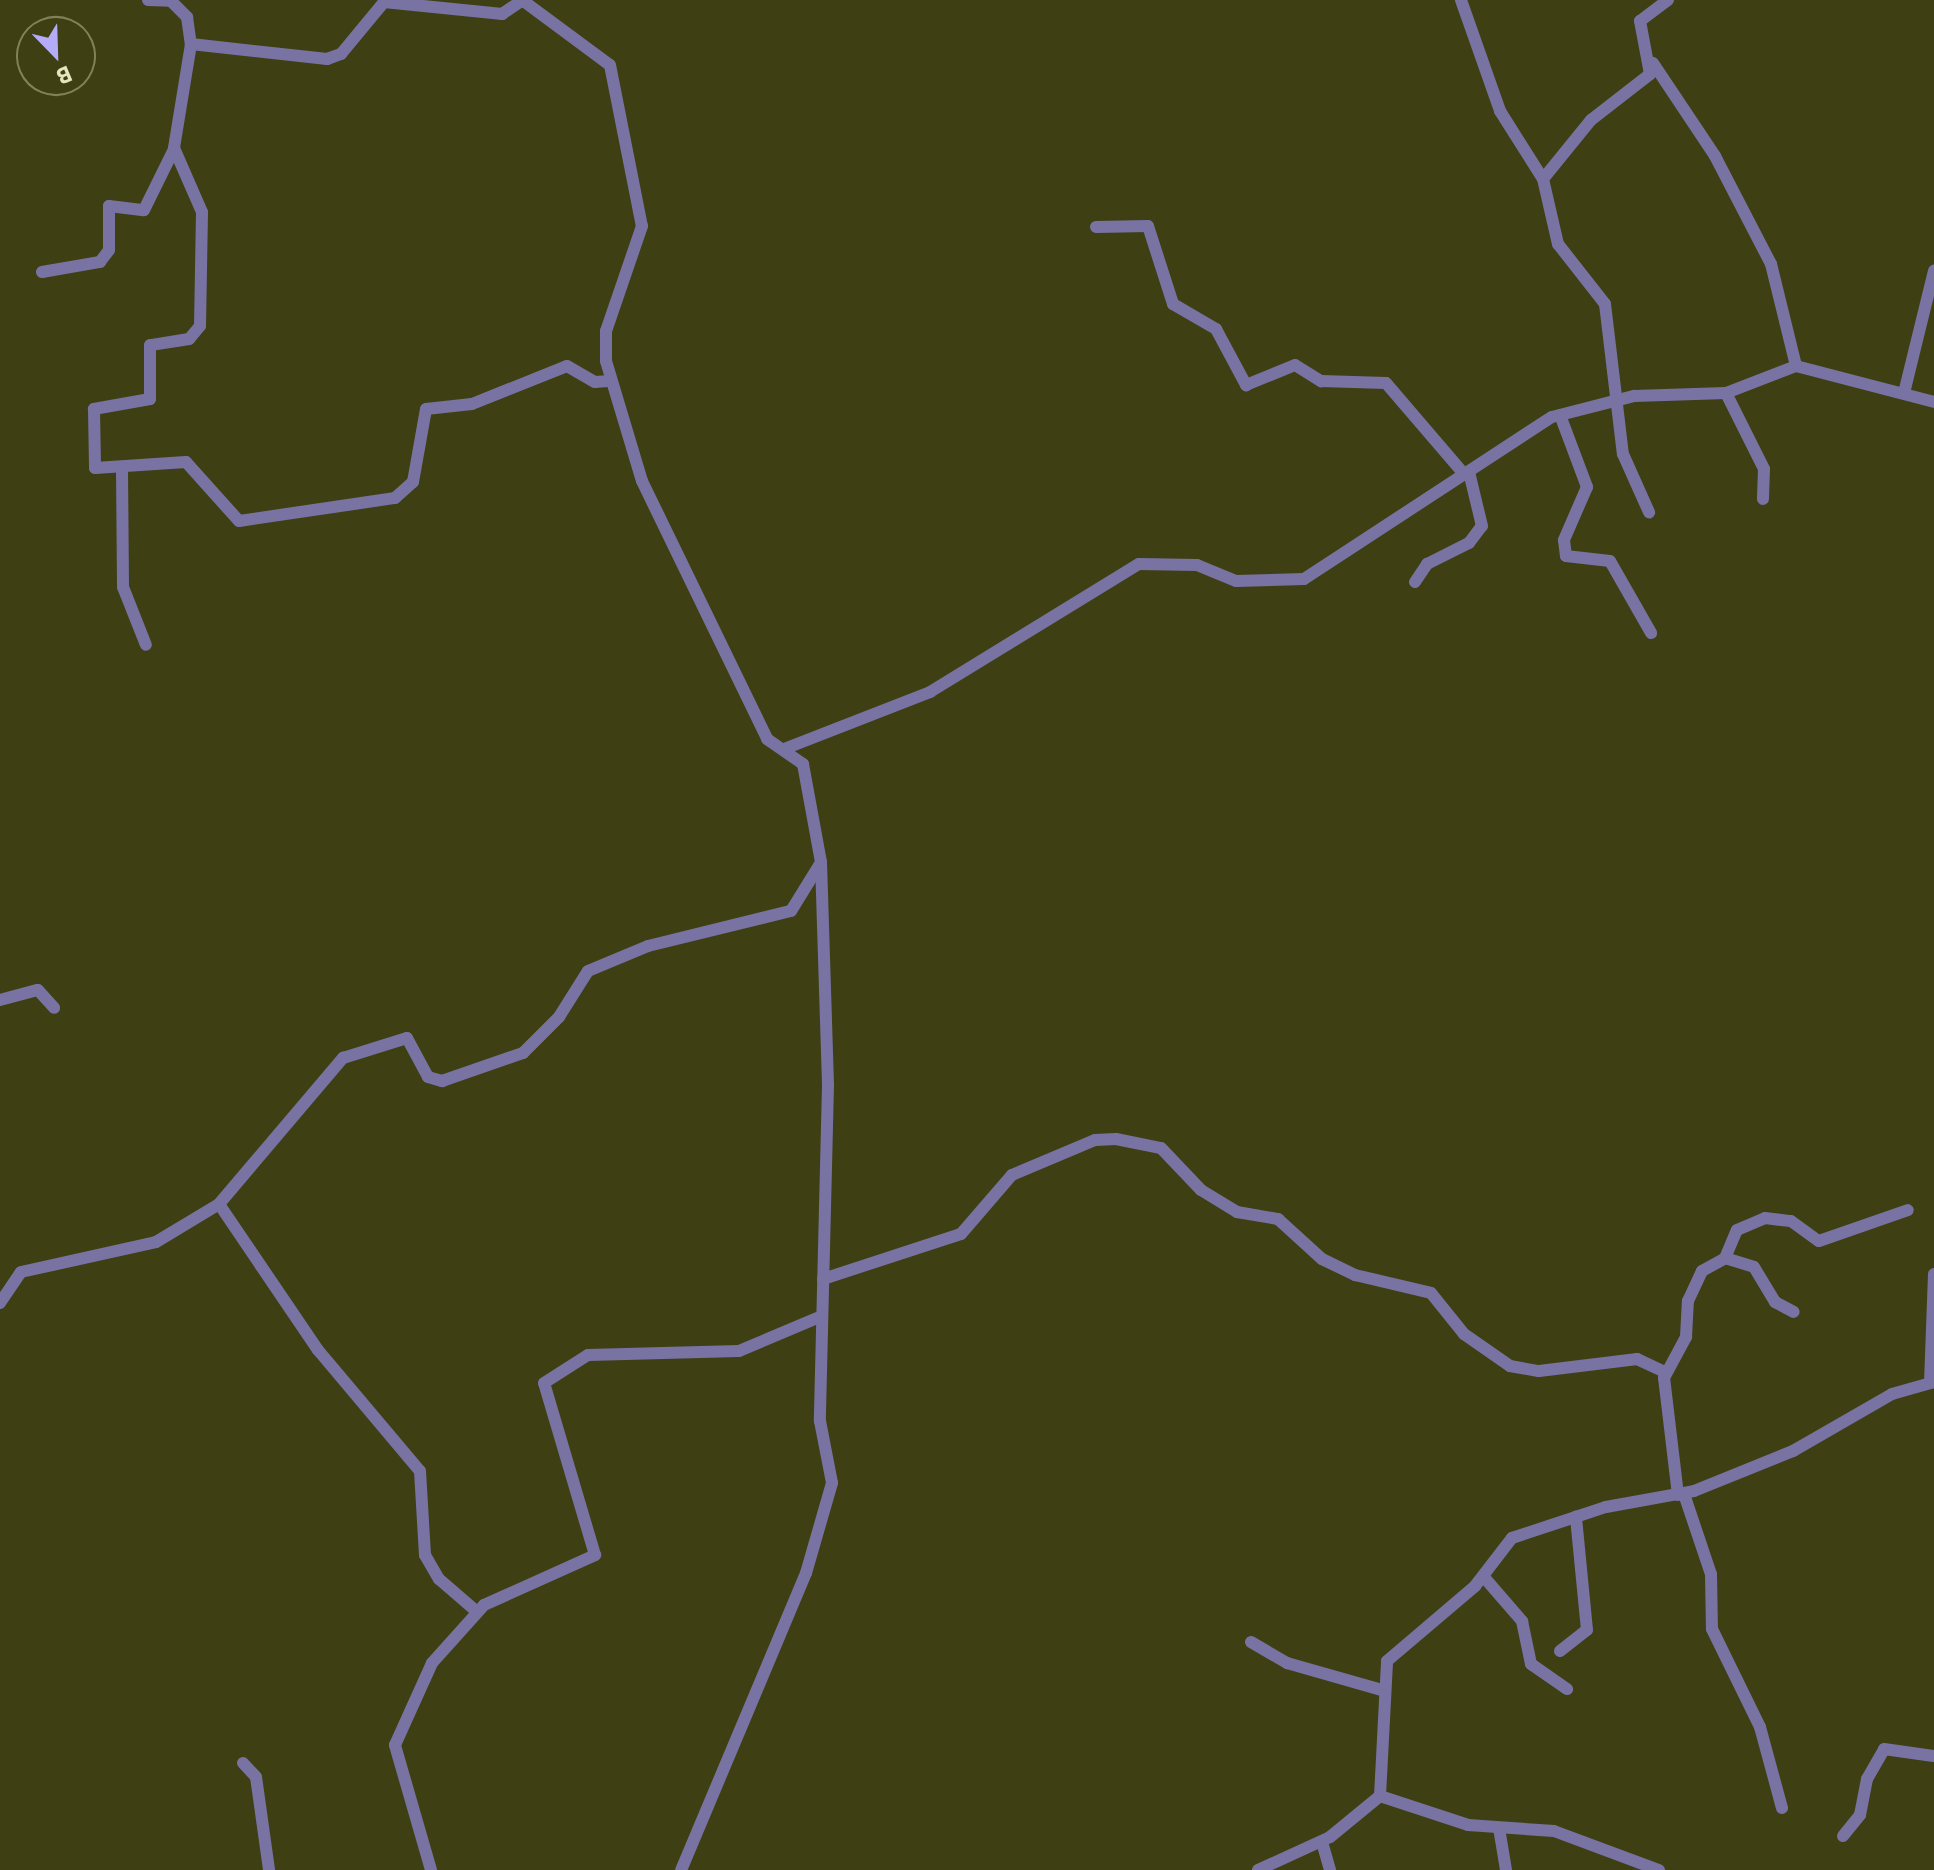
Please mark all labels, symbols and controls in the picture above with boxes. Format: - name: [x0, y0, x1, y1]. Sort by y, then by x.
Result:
- north arrow: [16, 16, 96, 96]
- text: B: [52, 60, 77, 93]

